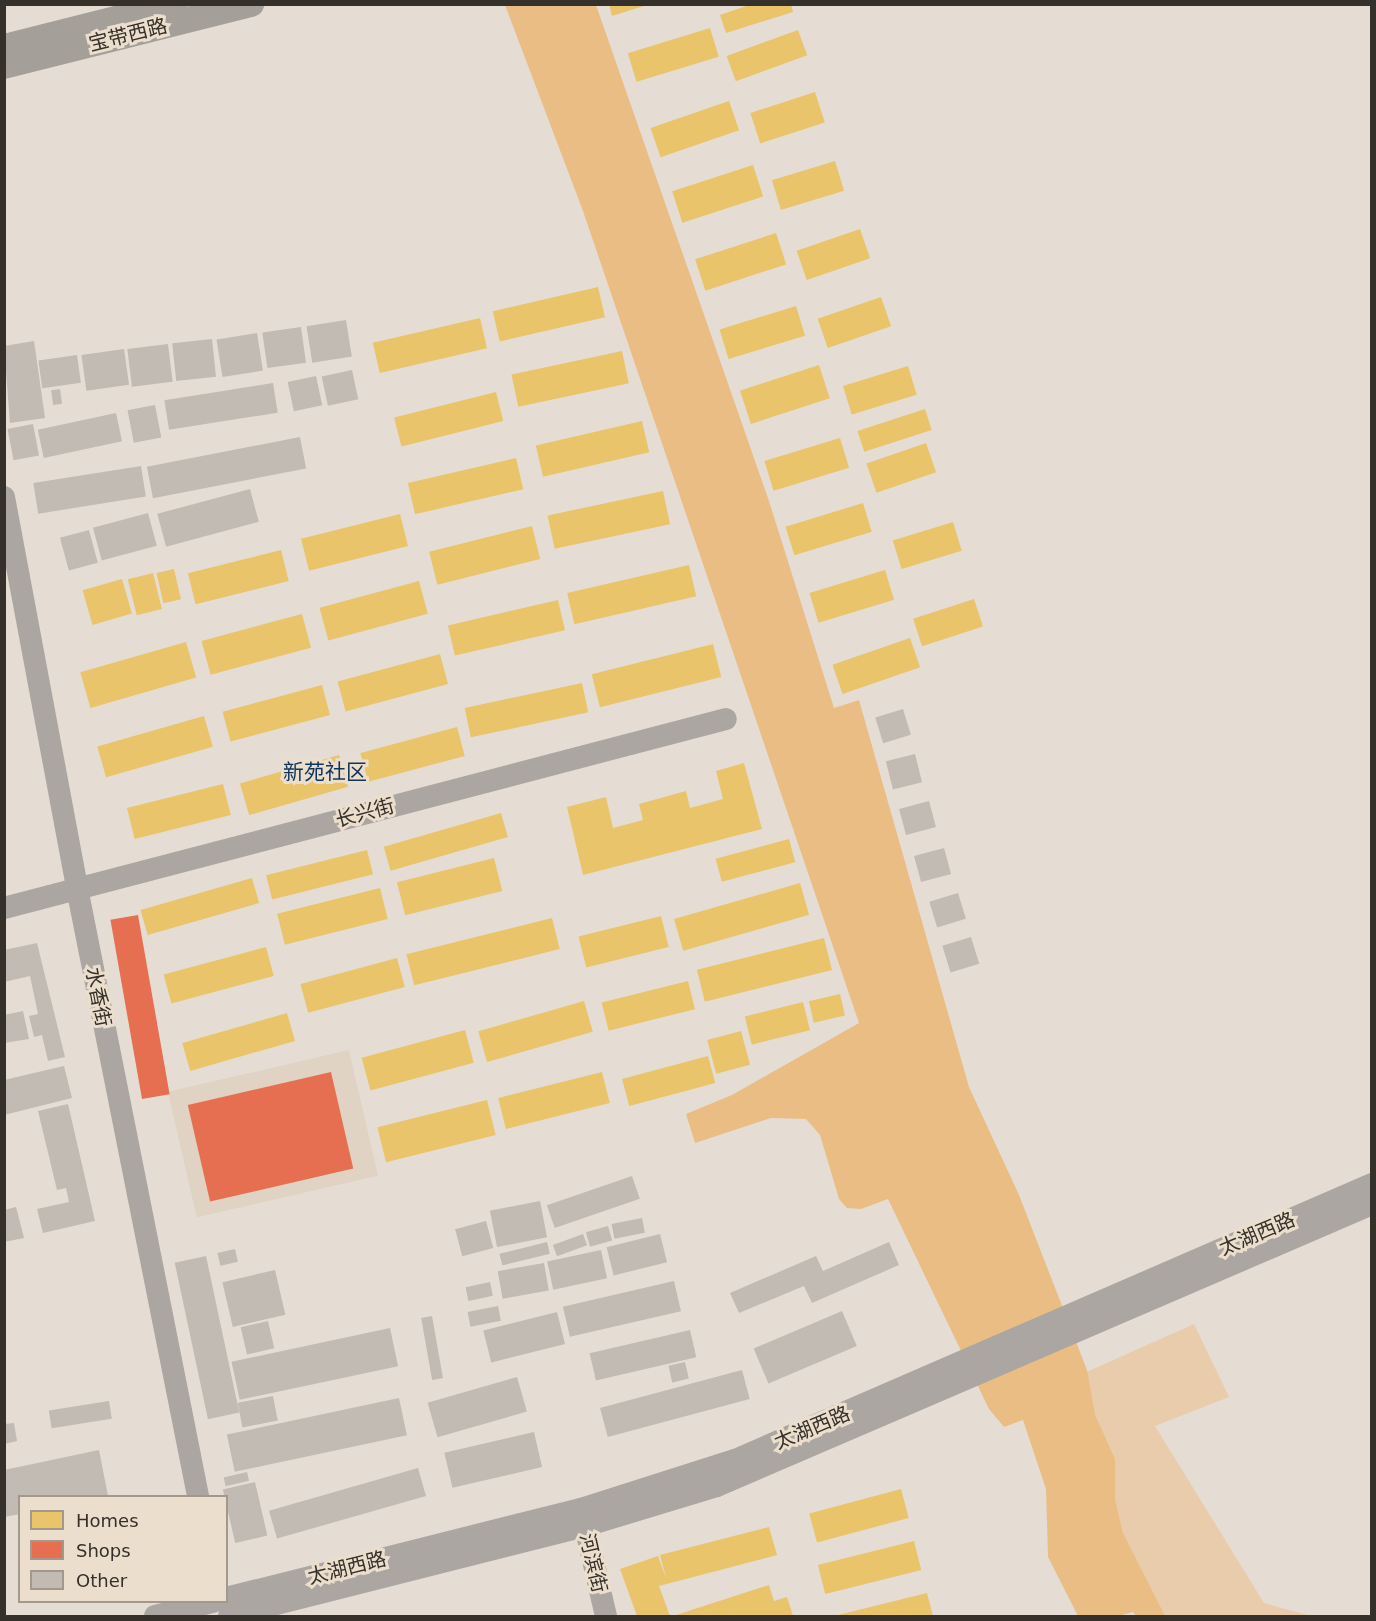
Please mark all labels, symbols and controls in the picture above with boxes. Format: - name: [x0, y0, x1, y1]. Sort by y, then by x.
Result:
- street label: 宝带西路: [86, 14, 170, 56]
- district label: 新苑社区: [283, 759, 367, 785]
- street label: 长兴街: [333, 794, 397, 832]
- street label: 水香街: [80, 965, 116, 1029]
- street label: 太湖西路: [1215, 1207, 1299, 1261]
- street label: 太湖西路: [770, 1401, 854, 1455]
- legend: [18, 1495, 228, 1603]
- text: Homes: [76, 1510, 139, 1531]
- street label: 河滨街: [575, 1531, 611, 1595]
- text: Shops: [76, 1540, 131, 1561]
- street label: 太湖西路: [305, 1547, 389, 1589]
- text: Other: [76, 1570, 127, 1591]

